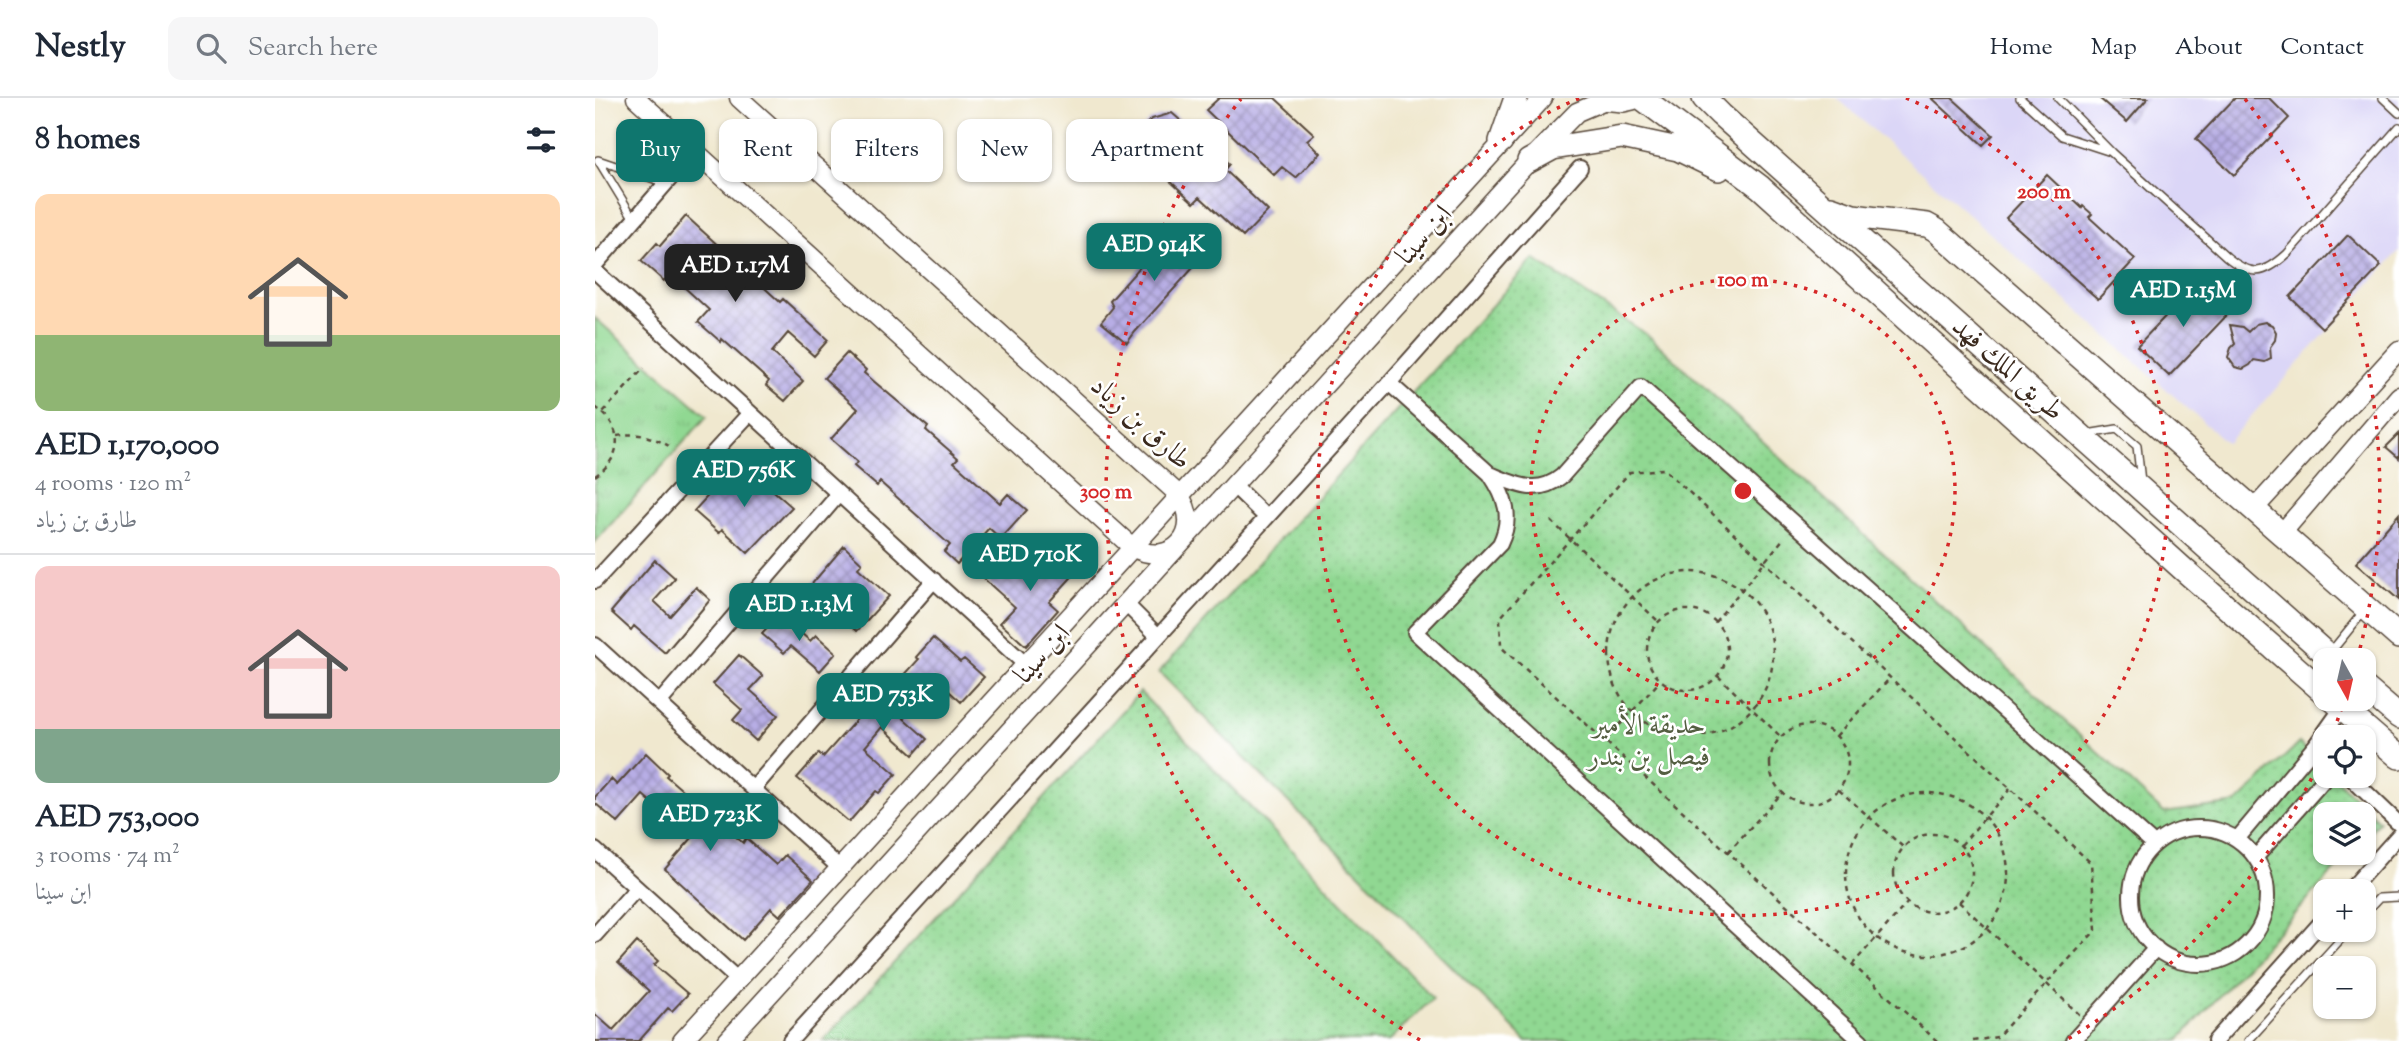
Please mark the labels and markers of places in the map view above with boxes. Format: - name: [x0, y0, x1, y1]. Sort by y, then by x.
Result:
- pin: AED 914K: [1082, 223, 1226, 283]
- pin: AED 1.17M: [655, 244, 815, 304]
- pin: AED 1.15M: [2103, 270, 2263, 329]
- pin: AED 756K: [672, 450, 816, 509]
- centre of rings: [1731, 479, 1755, 503]
- pin: AED 710K: [958, 533, 1102, 593]
- pin: AED 1.13M: [719, 584, 879, 643]
- pin: AED 753K: [811, 674, 955, 733]
- pin: AED 723K: [638, 794, 782, 853]

